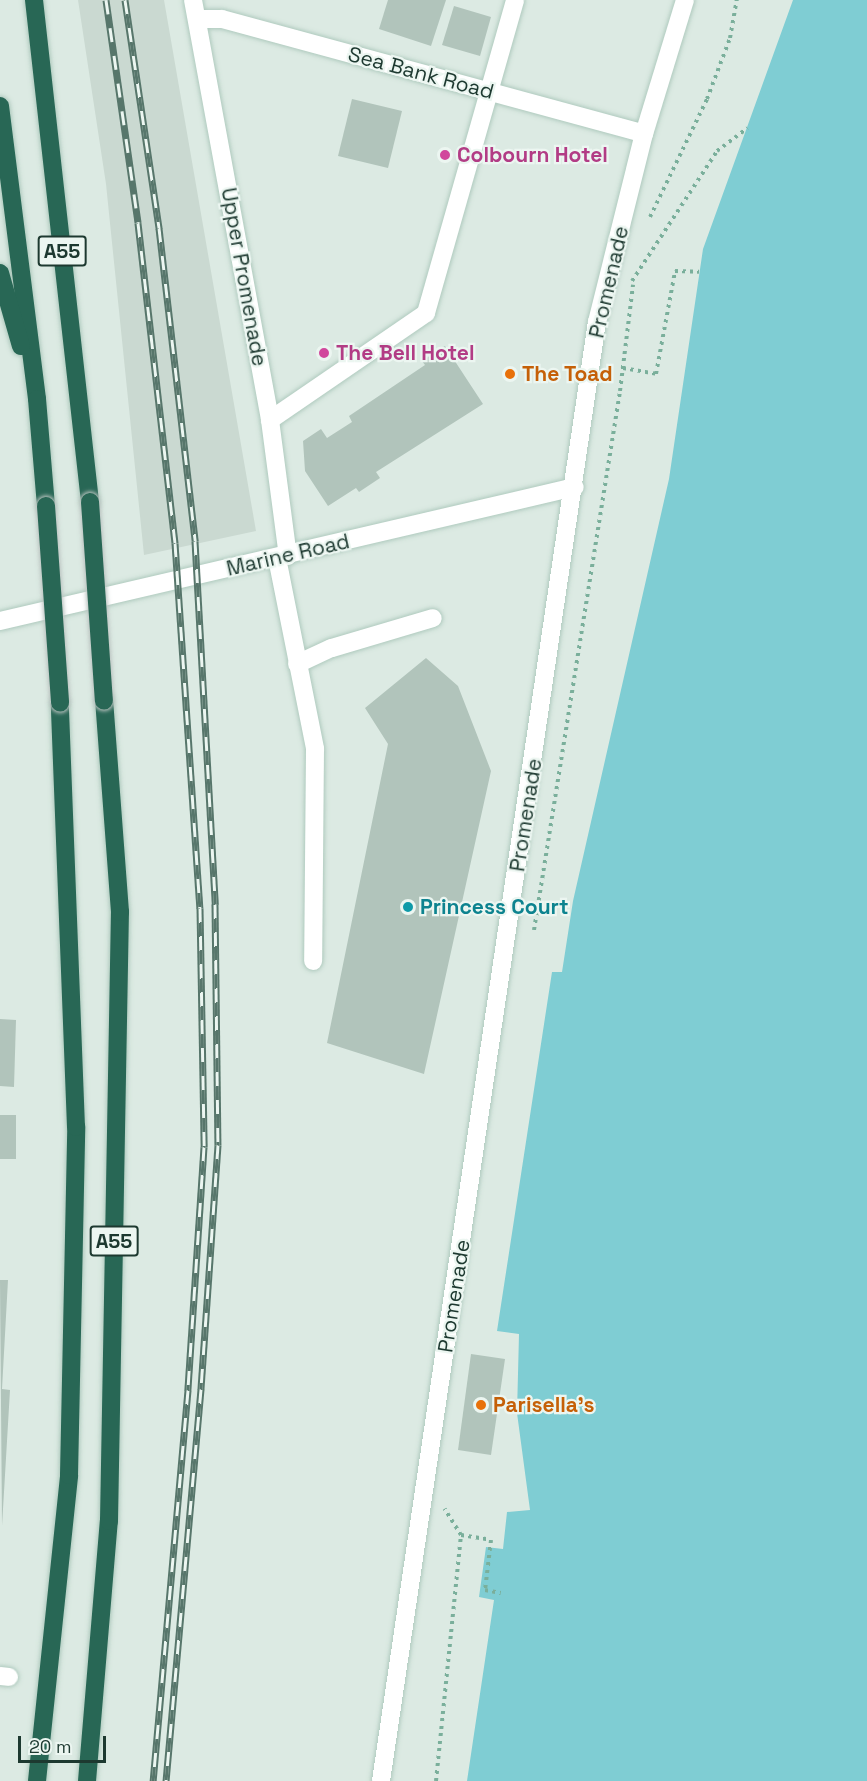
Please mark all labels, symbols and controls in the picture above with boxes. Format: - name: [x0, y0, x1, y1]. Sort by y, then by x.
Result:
- street label: Sea Bank Road: [345, 41, 497, 105]
- place label: Colbourn Hotel: [457, 142, 608, 168]
- marker: Colbourn Hotel: [438, 148, 452, 162]
- street label: Upper Promenade: [216, 186, 272, 368]
- street label: Promenade: [584, 224, 634, 340]
- road number: A55: [36, 234, 88, 268]
- place label: The Bell Hotel: [336, 340, 474, 366]
- marker: The Bell Hotel: [317, 346, 331, 360]
- place label: The Toad: [522, 361, 613, 387]
- marker: The Toad: [503, 367, 517, 381]
- street label: Marine Road: [224, 529, 352, 581]
- street label: Promenade: [505, 757, 547, 873]
- place label: Princess Court: [420, 894, 568, 920]
- marker: Princess Court: [401, 900, 415, 914]
- road number: A55: [88, 1224, 140, 1258]
- street label: Promenade: [433, 1238, 475, 1354]
- place label: Parisella's: [493, 1392, 594, 1418]
- marker: Parisella's: [474, 1398, 488, 1412]
- scale bar: [21, 1724, 110, 1762]
- text: 20 m: [29, 1735, 72, 1758]

